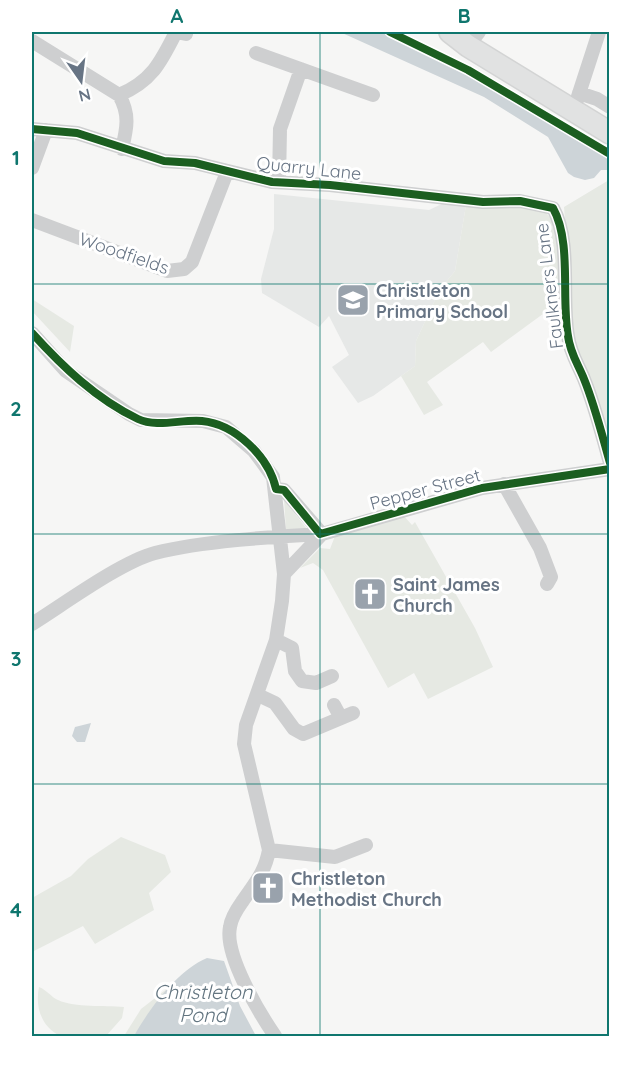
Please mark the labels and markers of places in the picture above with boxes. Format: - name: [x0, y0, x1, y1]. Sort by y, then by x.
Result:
- place label: Christleton Primary School: [376, 279, 508, 323]
- school or university icon: Christleton Primary School: [335, 282, 371, 318]
- place label: Saint James Church: [393, 573, 500, 617]
- church icon: Saint James Church: [352, 576, 388, 612]
- place label: Christleton Methodist Church: [291, 867, 442, 911]
- church icon: Christleton Methodist Church: [250, 870, 286, 906]

